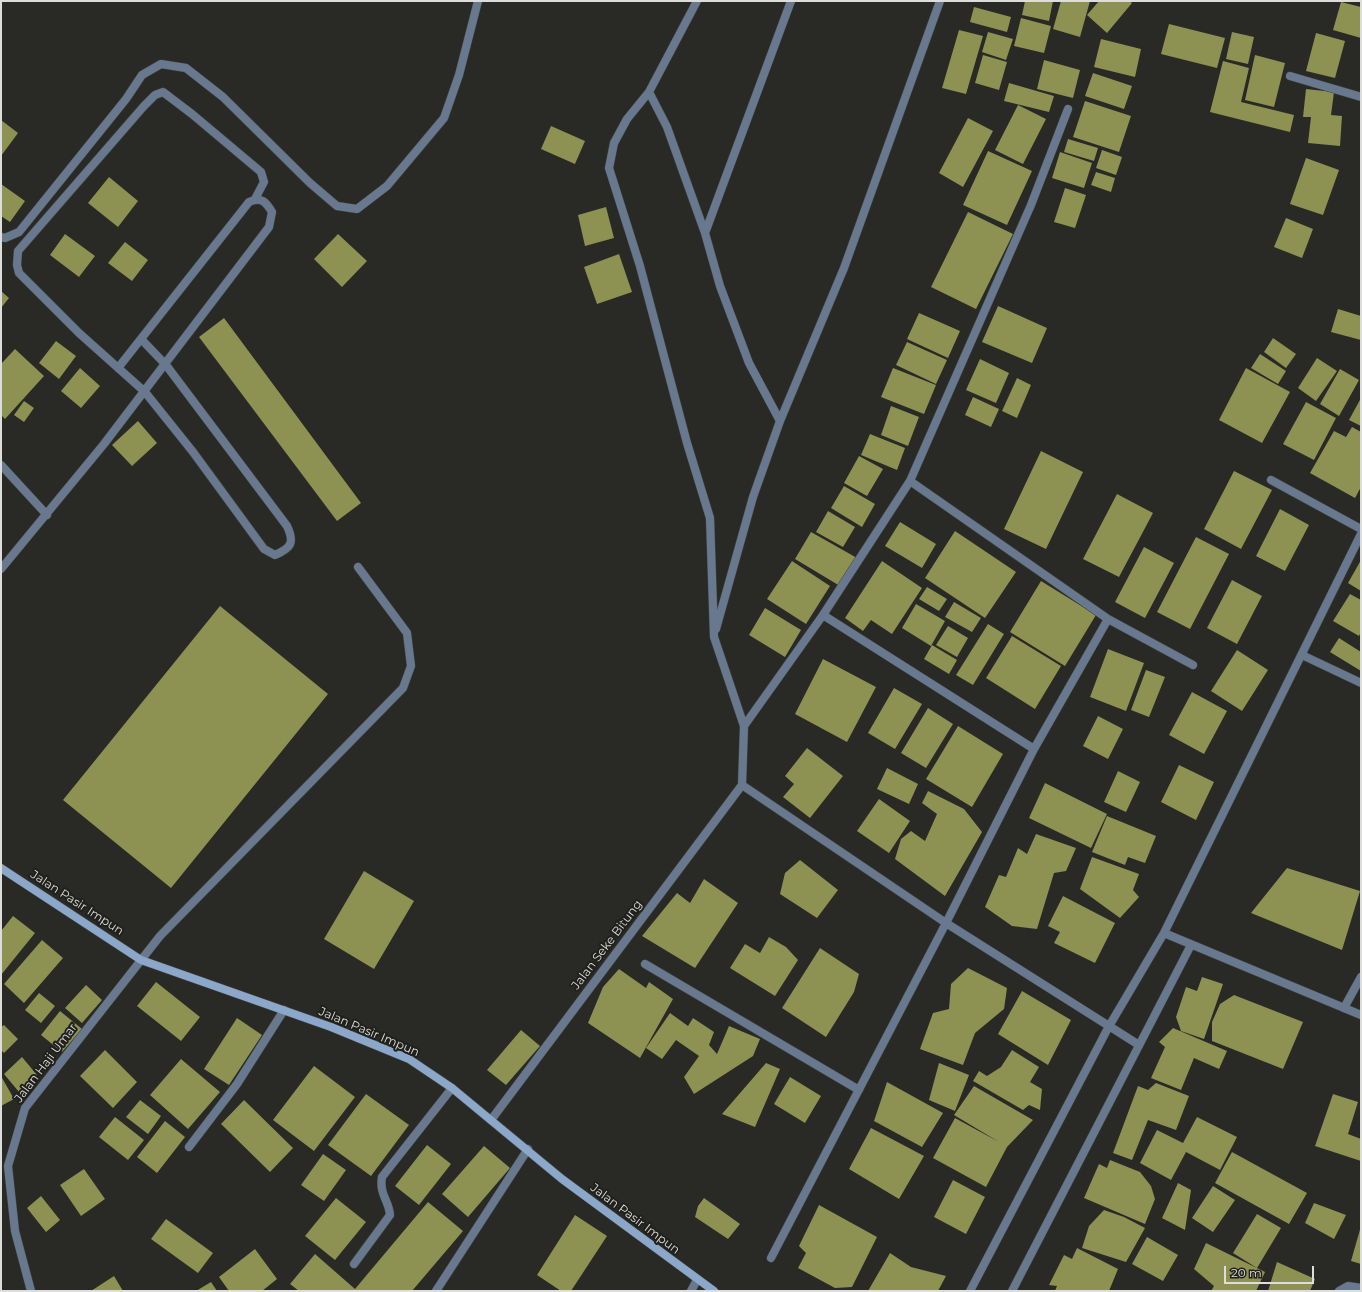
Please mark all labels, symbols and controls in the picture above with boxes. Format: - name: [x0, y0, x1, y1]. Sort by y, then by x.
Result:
- street label: Jalan Pasir Impun: [28, 868, 126, 938]
- street label: Jalan Seke Bitung: [569, 898, 645, 992]
- street label: Jalan Pasir Impun: [317, 1004, 421, 1060]
- street label: Jalan Haji Umar: [12, 1021, 80, 1105]
- street label: Jalan Pasir Impun: [588, 1181, 682, 1257]
- scale bar: [1226, 1258, 1316, 1284]
- text: 20 m: [1231, 1265, 1262, 1280]

